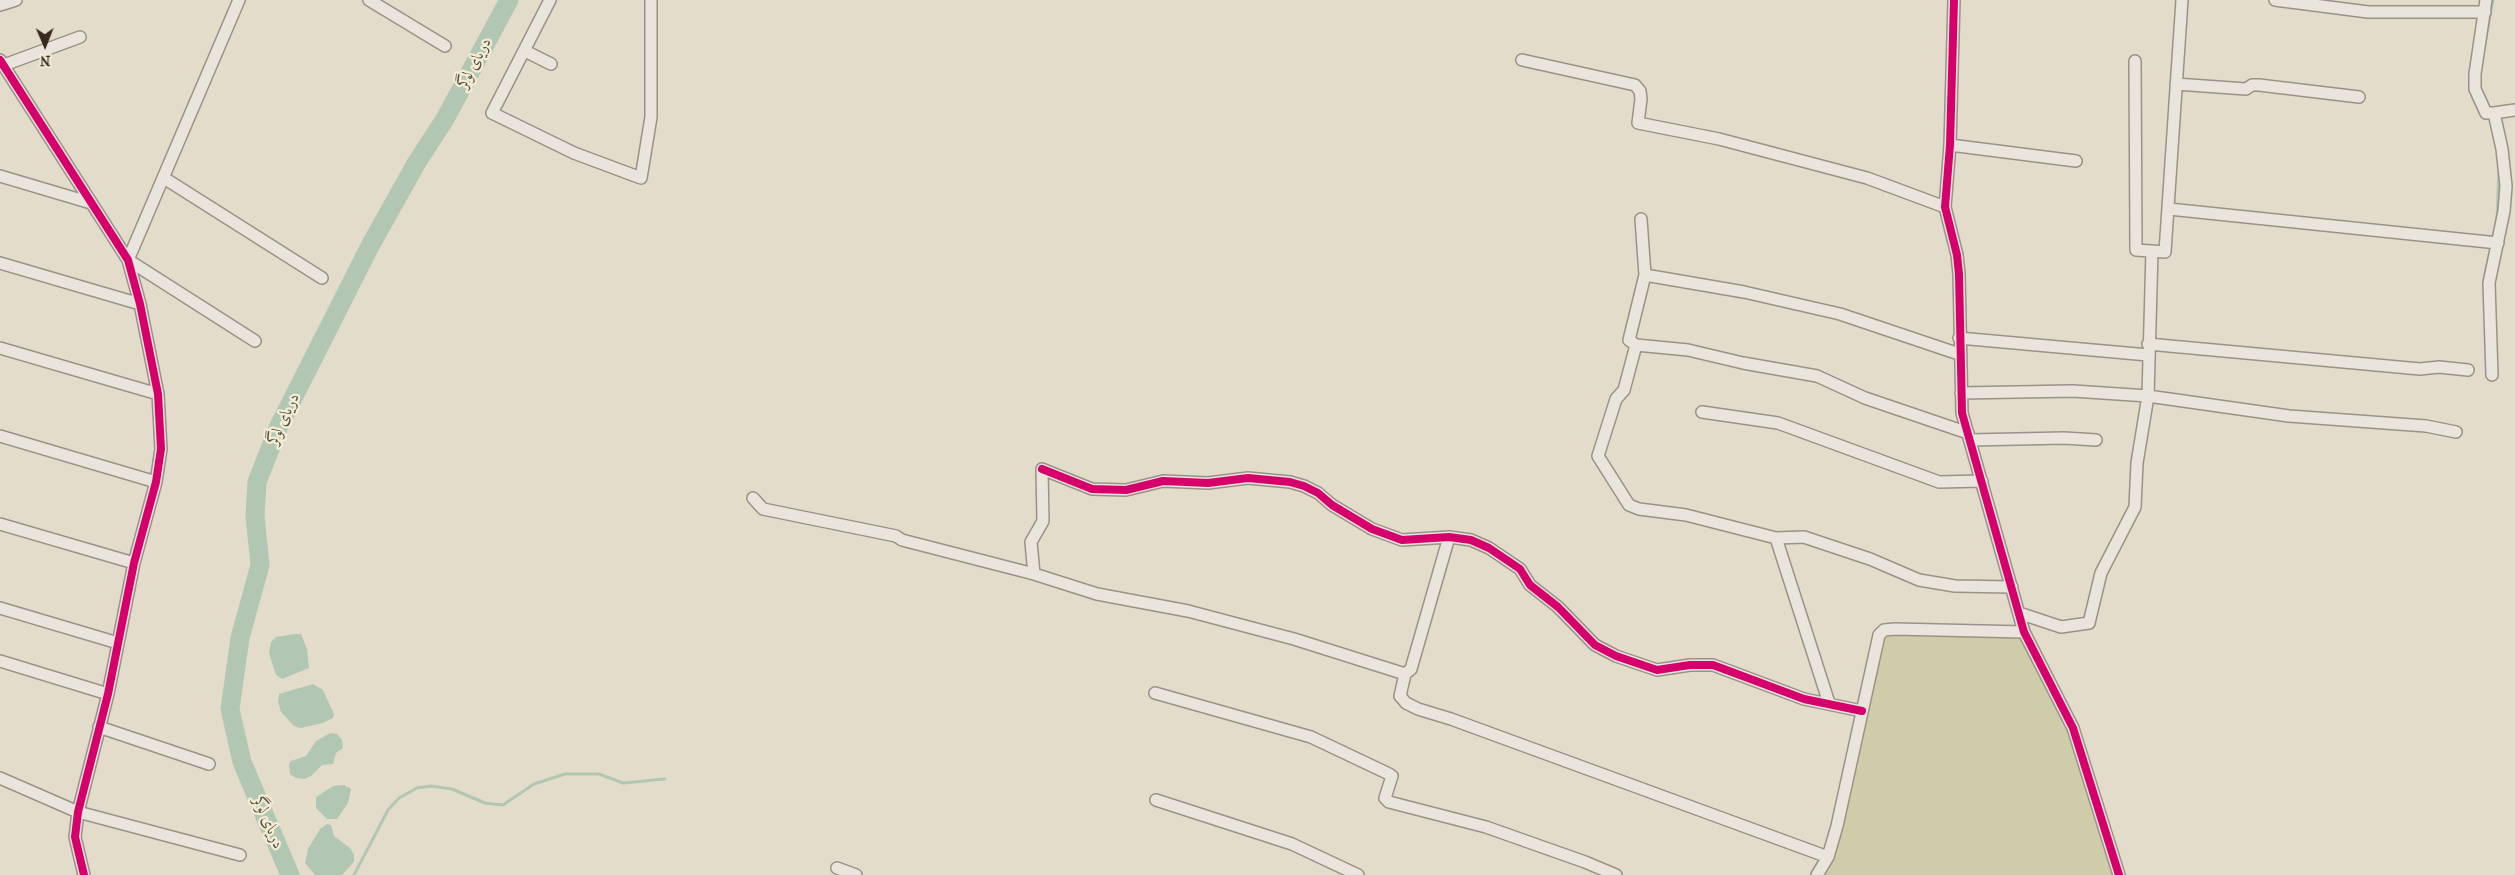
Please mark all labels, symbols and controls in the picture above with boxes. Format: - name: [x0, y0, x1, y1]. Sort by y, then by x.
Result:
- north arrow: [20, 20, 70, 70]
- water label: دریای لوگر: [454, 34, 496, 92]
- text: N: [40, 52, 51, 69]
- water label: دریای لوگر: [264, 390, 304, 448]
- water label: دریای لوگر: [248, 794, 288, 852]

